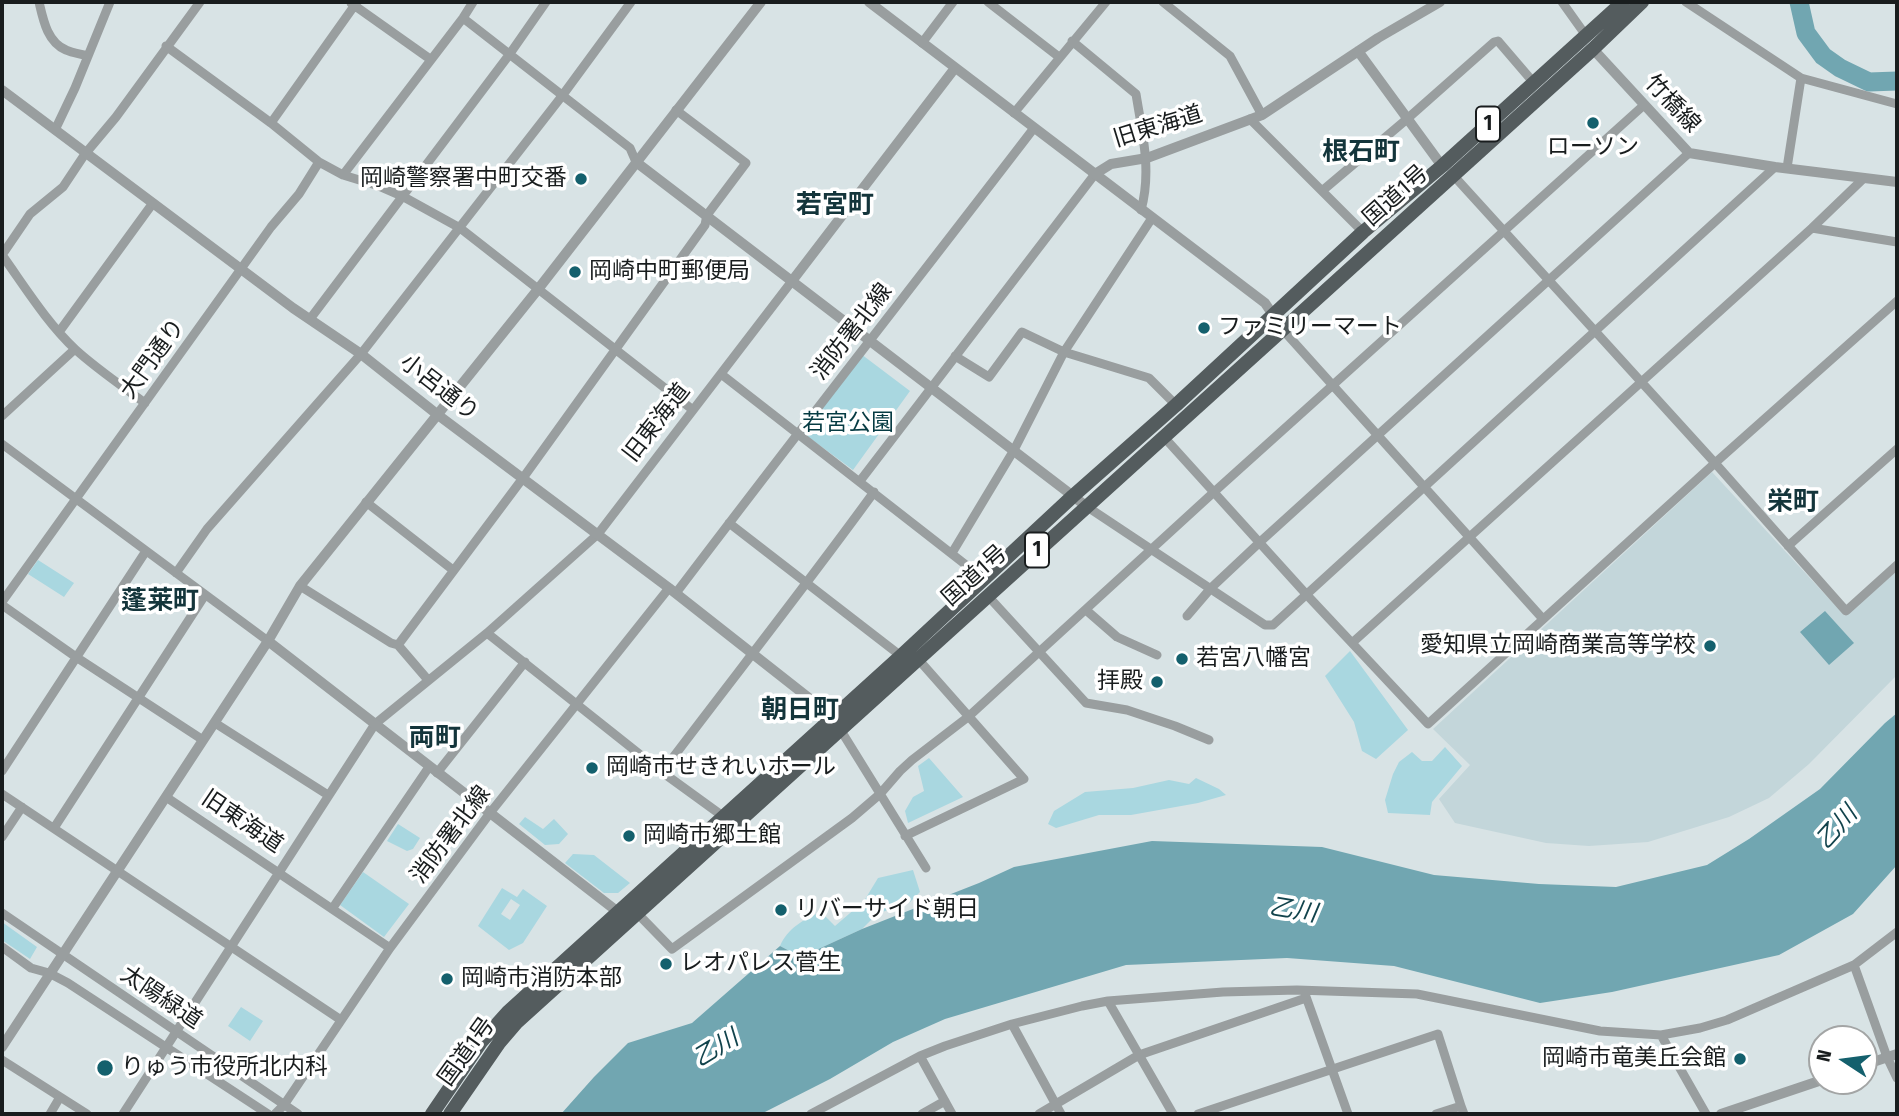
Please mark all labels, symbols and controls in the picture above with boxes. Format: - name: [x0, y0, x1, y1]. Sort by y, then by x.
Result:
- street label: 竹橋線: [1638, 69, 1706, 139]
- street label: 旧東海道: [1110, 100, 1206, 154]
- road number: 1: [1476, 106, 1500, 142]
- marker: ローソン: [1585, 115, 1601, 131]
- place label: ローソン: [1547, 134, 1639, 162]
- district label: 根石町: [1322, 137, 1400, 169]
- street label: 国道1号: [1358, 160, 1434, 232]
- place label: 岡崎警察署中町交番: [360, 165, 567, 193]
- marker: 岡崎警察署中町交番: [573, 171, 589, 187]
- district label: 若宮町: [796, 190, 874, 222]
- place label: 岡崎中町郵便局: [589, 258, 750, 286]
- marker: 岡崎中町郵便局: [567, 264, 583, 280]
- street label: 消防署北線: [806, 278, 898, 386]
- street label: 大門通り: [115, 314, 191, 404]
- place label: ファミリーマート: [1218, 314, 1402, 342]
- marker: ファミリーマート: [1196, 320, 1212, 336]
- street label: 小呂通り: [394, 349, 484, 427]
- street label: 旧東海道: [618, 378, 696, 468]
- park label: 若宮公園: [802, 410, 894, 438]
- district label: 栄町: [1767, 487, 1819, 519]
- road number: 1: [1025, 532, 1049, 568]
- street label: 国道1号: [937, 540, 1013, 612]
- district label: 蓬莱町: [121, 586, 199, 618]
- place label: 愛知県立岡崎商業高等学校: [1420, 632, 1696, 660]
- marker: 愛知県立岡崎商業高等学校: [1702, 638, 1718, 654]
- place label: 若宮八幡宮: [1196, 645, 1311, 673]
- marker: 若宮八幡宮: [1174, 651, 1190, 667]
- place label: 拝殿: [1097, 668, 1143, 696]
- marker: 拝殿: [1149, 674, 1165, 690]
- district label: 朝日町: [761, 695, 839, 727]
- district label: 両町: [409, 723, 461, 755]
- place label: 岡崎市せきれいホール: [606, 754, 836, 782]
- marker: 岡崎市せきれいホール: [584, 760, 600, 776]
- street label: 消防署北線: [405, 781, 497, 889]
- street label: 旧東海道: [196, 785, 288, 859]
- water label: 乙川: [1810, 801, 1864, 855]
- place label: 岡崎市郷土館: [643, 822, 781, 850]
- marker: 岡崎市郷土館: [621, 828, 637, 844]
- water label: 乙川: [1267, 893, 1319, 929]
- place label: リバーサイド朝日: [795, 896, 979, 924]
- marker: リバーサイド朝日: [773, 902, 789, 918]
- place label: レオパレス菅生: [680, 950, 841, 978]
- marker: レオパレス菅生: [658, 956, 674, 972]
- street label: 太陽緑道: [115, 961, 207, 1035]
- place label: 岡崎市消防本部: [461, 965, 622, 993]
- marker: 岡崎市消防本部: [439, 971, 455, 987]
- street label: 国道1号: [433, 1012, 501, 1092]
- water label: 乙川: [688, 1024, 744, 1074]
- north arrow: [1808, 1025, 1878, 1095]
- place label: 岡崎市竜美丘会館: [1542, 1045, 1726, 1073]
- text: N: [1812, 1047, 1836, 1064]
- marker: 岡崎市竜美丘会館: [1732, 1051, 1748, 1067]
- place label: りゅう市役所北内科: [121, 1054, 328, 1082]
- marker: りゅう市役所北内科: [95, 1058, 115, 1078]

